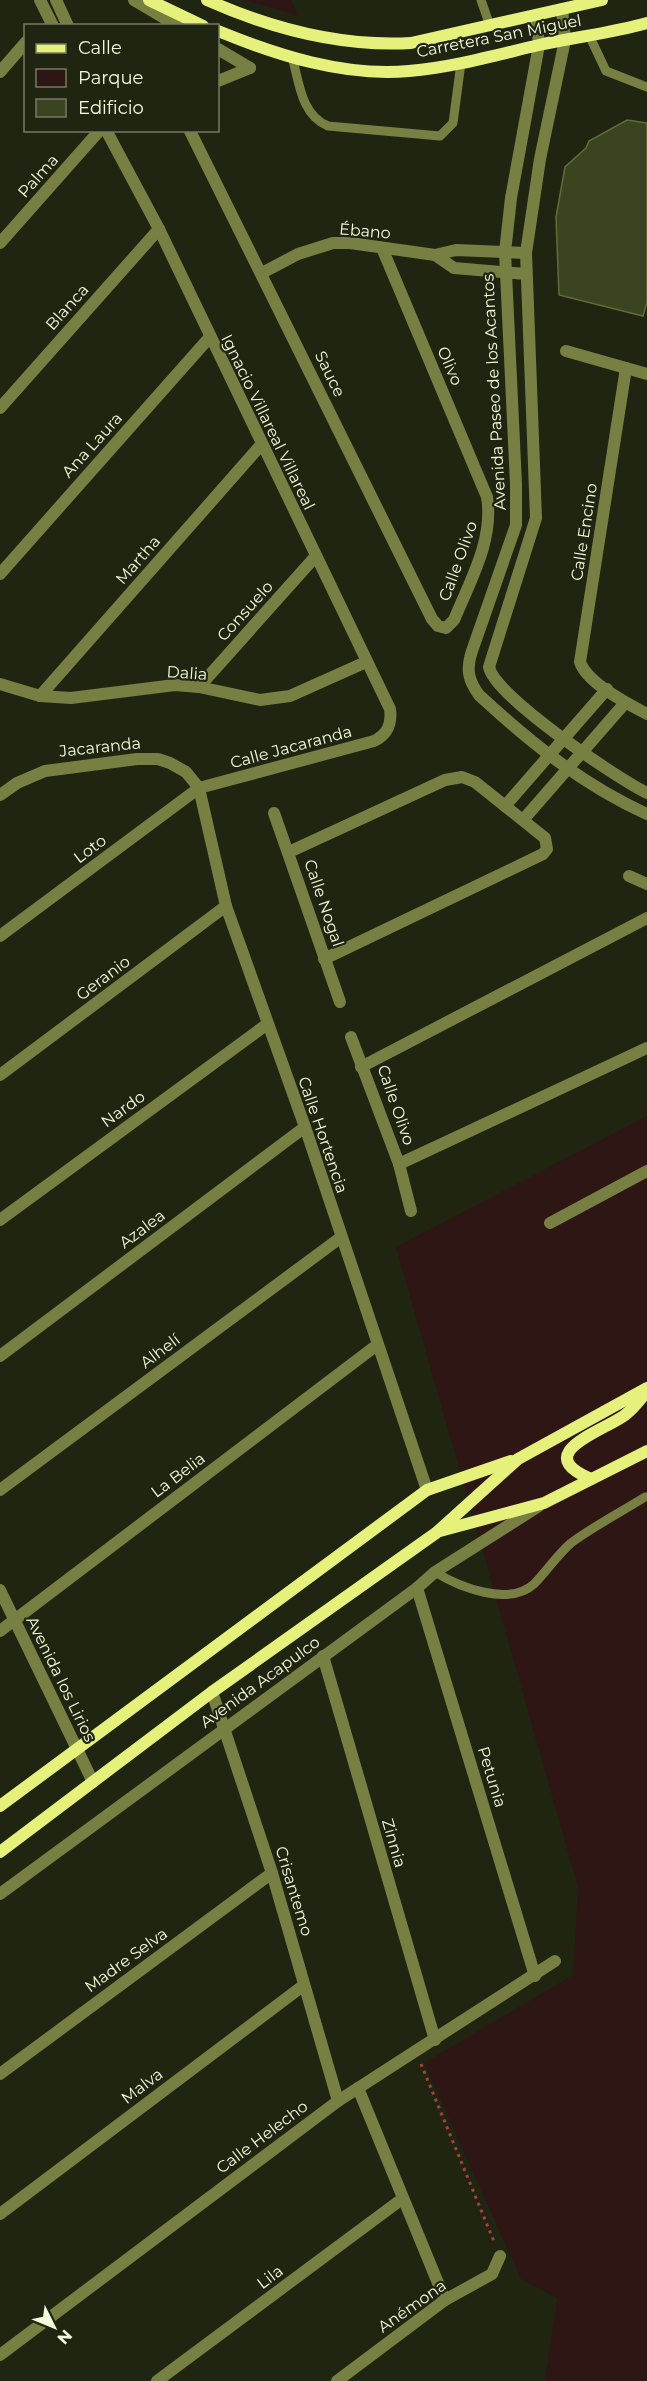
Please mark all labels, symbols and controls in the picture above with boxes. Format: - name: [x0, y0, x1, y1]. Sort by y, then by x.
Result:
- street label: Carretera San Miguel: [415, 11, 583, 61]
- legend: [24, 24, 219, 132]
- text: Calle: [78, 37, 122, 59]
- text: Parque: [78, 67, 144, 89]
- text: Edificio: [78, 97, 144, 119]
- street label: Palma: [14, 151, 62, 201]
- street label: Ébano: [338, 219, 392, 243]
- street label: Avenida Paseo de los Acantos: [478, 273, 510, 511]
- street label: Blanca: [42, 280, 92, 334]
- street label: Ignacio Villareal Villareal: [217, 331, 319, 513]
- street label: Olivo: [433, 344, 467, 388]
- street label: Sauce: [311, 348, 349, 400]
- street label: Ana Laura: [58, 409, 126, 481]
- street label: Calle Encino: [567, 482, 601, 582]
- street label: Calle Olivo: [435, 518, 481, 604]
- street label: Martha: [112, 532, 164, 588]
- street label: Consuelo: [213, 577, 277, 645]
- street label: Dalia: [166, 662, 208, 684]
- street label: Calle Jacaranda: [228, 722, 354, 772]
- street label: Jacaranda: [57, 733, 142, 761]
- street label: Loto: [70, 831, 110, 867]
- street label: Calle Nogal: [300, 857, 348, 949]
- street label: Geranio: [72, 952, 134, 1004]
- street label: Calle Olivo: [373, 1062, 419, 1148]
- street label: Calle Hortencia: [294, 1074, 352, 1196]
- street label: Nardo: [97, 1087, 149, 1131]
- street label: Azalea: [115, 1206, 169, 1252]
- street label: Alhelí: [136, 1329, 184, 1372]
- street label: La Belia: [147, 1449, 209, 1501]
- street label: Avenida los Lirios: [22, 1613, 100, 1745]
- street label: Avenida Acapulco: [196, 1632, 324, 1732]
- street label: Petunia: [474, 1744, 510, 1810]
- street label: Zinnia: [378, 1816, 410, 1870]
- street label: Crisantemo: [271, 1844, 317, 1938]
- street label: Madre Selva: [81, 1924, 171, 1996]
- street label: Malva: [118, 2064, 166, 2108]
- street label: Calle Helecho: [213, 2096, 311, 2178]
- street label: Lila: [253, 2261, 287, 2293]
- street label: Anémona: [374, 2275, 450, 2337]
- north arrow: [24, 2297, 84, 2357]
- text: N: [53, 2326, 76, 2348]

